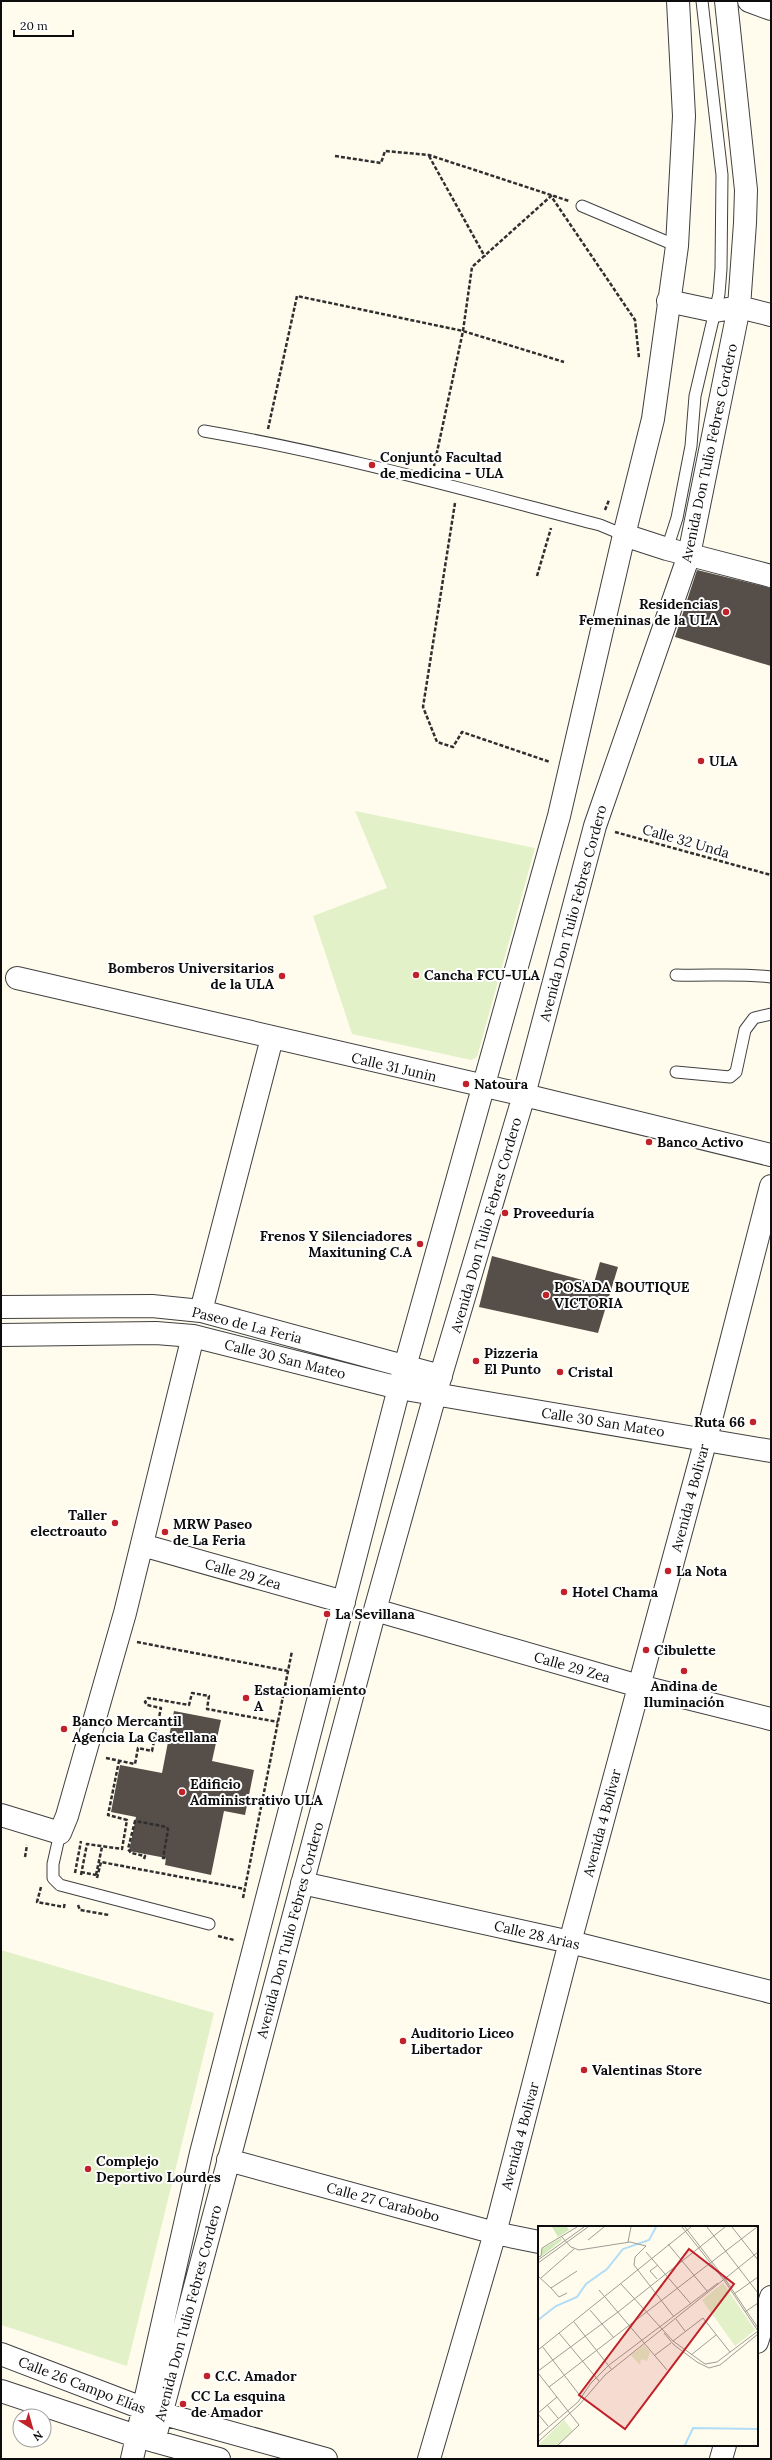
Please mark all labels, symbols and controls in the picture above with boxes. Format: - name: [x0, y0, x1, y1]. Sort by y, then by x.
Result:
- scale bar: [14, 12, 73, 38]
- text: 20 m: [20, 18, 48, 33]
- street label: Avenida Don Tulio Febres Cordero: [677, 342, 741, 565]
- place label: Conjunto Facultad de medicina - ULA: [380, 448, 504, 482]
- marker: Conjunto Facultad de medicina - ULA: [367, 460, 377, 470]
- place label: Residencias Femeninas de la ULA: [579, 595, 719, 629]
- marker: Residencias Femeninas de la ULA: [721, 607, 731, 617]
- place label: ULA: [709, 752, 738, 770]
- marker: ULA: [696, 756, 706, 766]
- street label: Avenida Don Tulio Febres Cordero: [535, 803, 611, 1024]
- street label: Calle 32 Unda: [640, 820, 732, 862]
- place label: Bomberos Universitarios de la ULA: [108, 959, 275, 993]
- place label: Cancha FCU-ULA: [424, 966, 541, 984]
- marker: Cancha FCU-ULA: [411, 970, 421, 980]
- marker: Bomberos Universitarios de la ULA: [277, 971, 287, 981]
- street label: Calle 31 Junin: [350, 1048, 439, 1086]
- place label: Natoura: [474, 1075, 529, 1093]
- marker: Natoura: [461, 1079, 471, 1089]
- street label: Avenida Don Tulio Febres Cordero: [446, 1115, 525, 1336]
- place label: Banco Activo: [657, 1133, 743, 1151]
- marker: Banco Activo: [644, 1137, 654, 1147]
- place label: Proveeduría: [513, 1204, 595, 1222]
- marker: Proveeduría: [500, 1208, 510, 1218]
- place label: Frenos Y Silenciadores Maxituning C.A: [260, 1227, 413, 1261]
- marker: Frenos Y Silenciadores Maxituning C.A: [415, 1239, 425, 1249]
- place label: POSADA BOUTIQUE VICTORIA: [554, 1278, 690, 1312]
- marker: POSADA BOUTIQUE VICTORIA: [541, 1290, 551, 1300]
- street label: Paseo de La Feria: [190, 1303, 304, 1347]
- street label: Calle 30 San Mateo: [222, 1335, 348, 1383]
- place label: Pizzeria El Punto: [484, 1344, 541, 1378]
- marker: Pizzeria El Punto: [471, 1356, 481, 1366]
- place label: Cristal: [568, 1363, 614, 1381]
- marker: Cristal: [555, 1367, 565, 1377]
- street label: Calle 30 San Mateo: [540, 1403, 666, 1441]
- place label: Ruta 66: [694, 1413, 745, 1431]
- marker: Ruta 66: [748, 1417, 758, 1427]
- street label: Avenida 4 Bolivar: [667, 1442, 713, 1555]
- place label: Taller electroauto: [30, 1506, 107, 1540]
- place label: MRW Paseo de La Feria: [173, 1515, 252, 1549]
- marker: Taller electroauto: [110, 1518, 120, 1528]
- marker: MRW Paseo de La Feria: [160, 1527, 170, 1537]
- street label: Calle 29 Zea: [203, 1555, 283, 1593]
- place label: La Nota: [676, 1562, 728, 1580]
- marker: La Nota: [663, 1566, 673, 1576]
- place label: Hotel Chama: [572, 1583, 659, 1601]
- marker: Hotel Chama: [559, 1587, 569, 1597]
- place label: La Sevillana: [335, 1605, 415, 1623]
- marker: La Sevillana: [322, 1609, 332, 1619]
- place label: Cibulette: [654, 1641, 716, 1659]
- marker: Cibulette: [641, 1645, 651, 1655]
- street label: Calle 29 Zea: [532, 1648, 612, 1686]
- marker: Andina de Iluminación: [679, 1666, 689, 1676]
- place label: Andina de Iluminación: [644, 1677, 724, 1711]
- place label: Estacionamiento A: [254, 1681, 366, 1715]
- marker: Estacionamiento A: [241, 1693, 251, 1703]
- place label: Banco Mercantil Agencia La Castellana: [72, 1712, 218, 1746]
- marker: Banco Mercantil Agencia La Castellana: [59, 1724, 69, 1734]
- street label: Avenida 4 Bolivar: [579, 1767, 625, 1880]
- place label: Edificio Administrativo ULA: [190, 1775, 323, 1809]
- marker: Edificio Administrativo ULA: [177, 1787, 187, 1797]
- street label: Avenida Don Tulio Febres Cordero: [252, 1820, 328, 2041]
- street label: Calle 28 Arias: [492, 1916, 582, 1954]
- place label: Auditorio Liceo Libertador: [411, 2024, 514, 2058]
- marker: Auditorio Liceo Libertador: [398, 2036, 408, 2046]
- place label: Valentinas Store: [592, 2061, 703, 2079]
- marker: Valentinas Store: [579, 2065, 589, 2075]
- street label: Avenida 4 Bolivar: [497, 2080, 543, 2193]
- place label: Complejo Deportivo Lourdes: [96, 2152, 221, 2186]
- marker: Complejo Deportivo Lourdes: [83, 2164, 93, 2174]
- street label: Calle 27 Carabobo: [324, 2178, 442, 2226]
- street label: Avenida Don Tulio Febres Cordero: [150, 2203, 226, 2424]
- inset map: [538, 2226, 758, 2446]
- street label: Calle 26 Campo Elías: [16, 2352, 148, 2418]
- place label: C.C. Amador: [215, 2367, 297, 2385]
- marker: C.C. Amador: [202, 2371, 212, 2381]
- place label: CC La esquina de Amador: [191, 2387, 286, 2421]
- marker: CC La esquina de Amador: [178, 2399, 188, 2409]
- north arrow: [12, 2408, 52, 2448]
- text: N: [30, 2428, 46, 2444]

